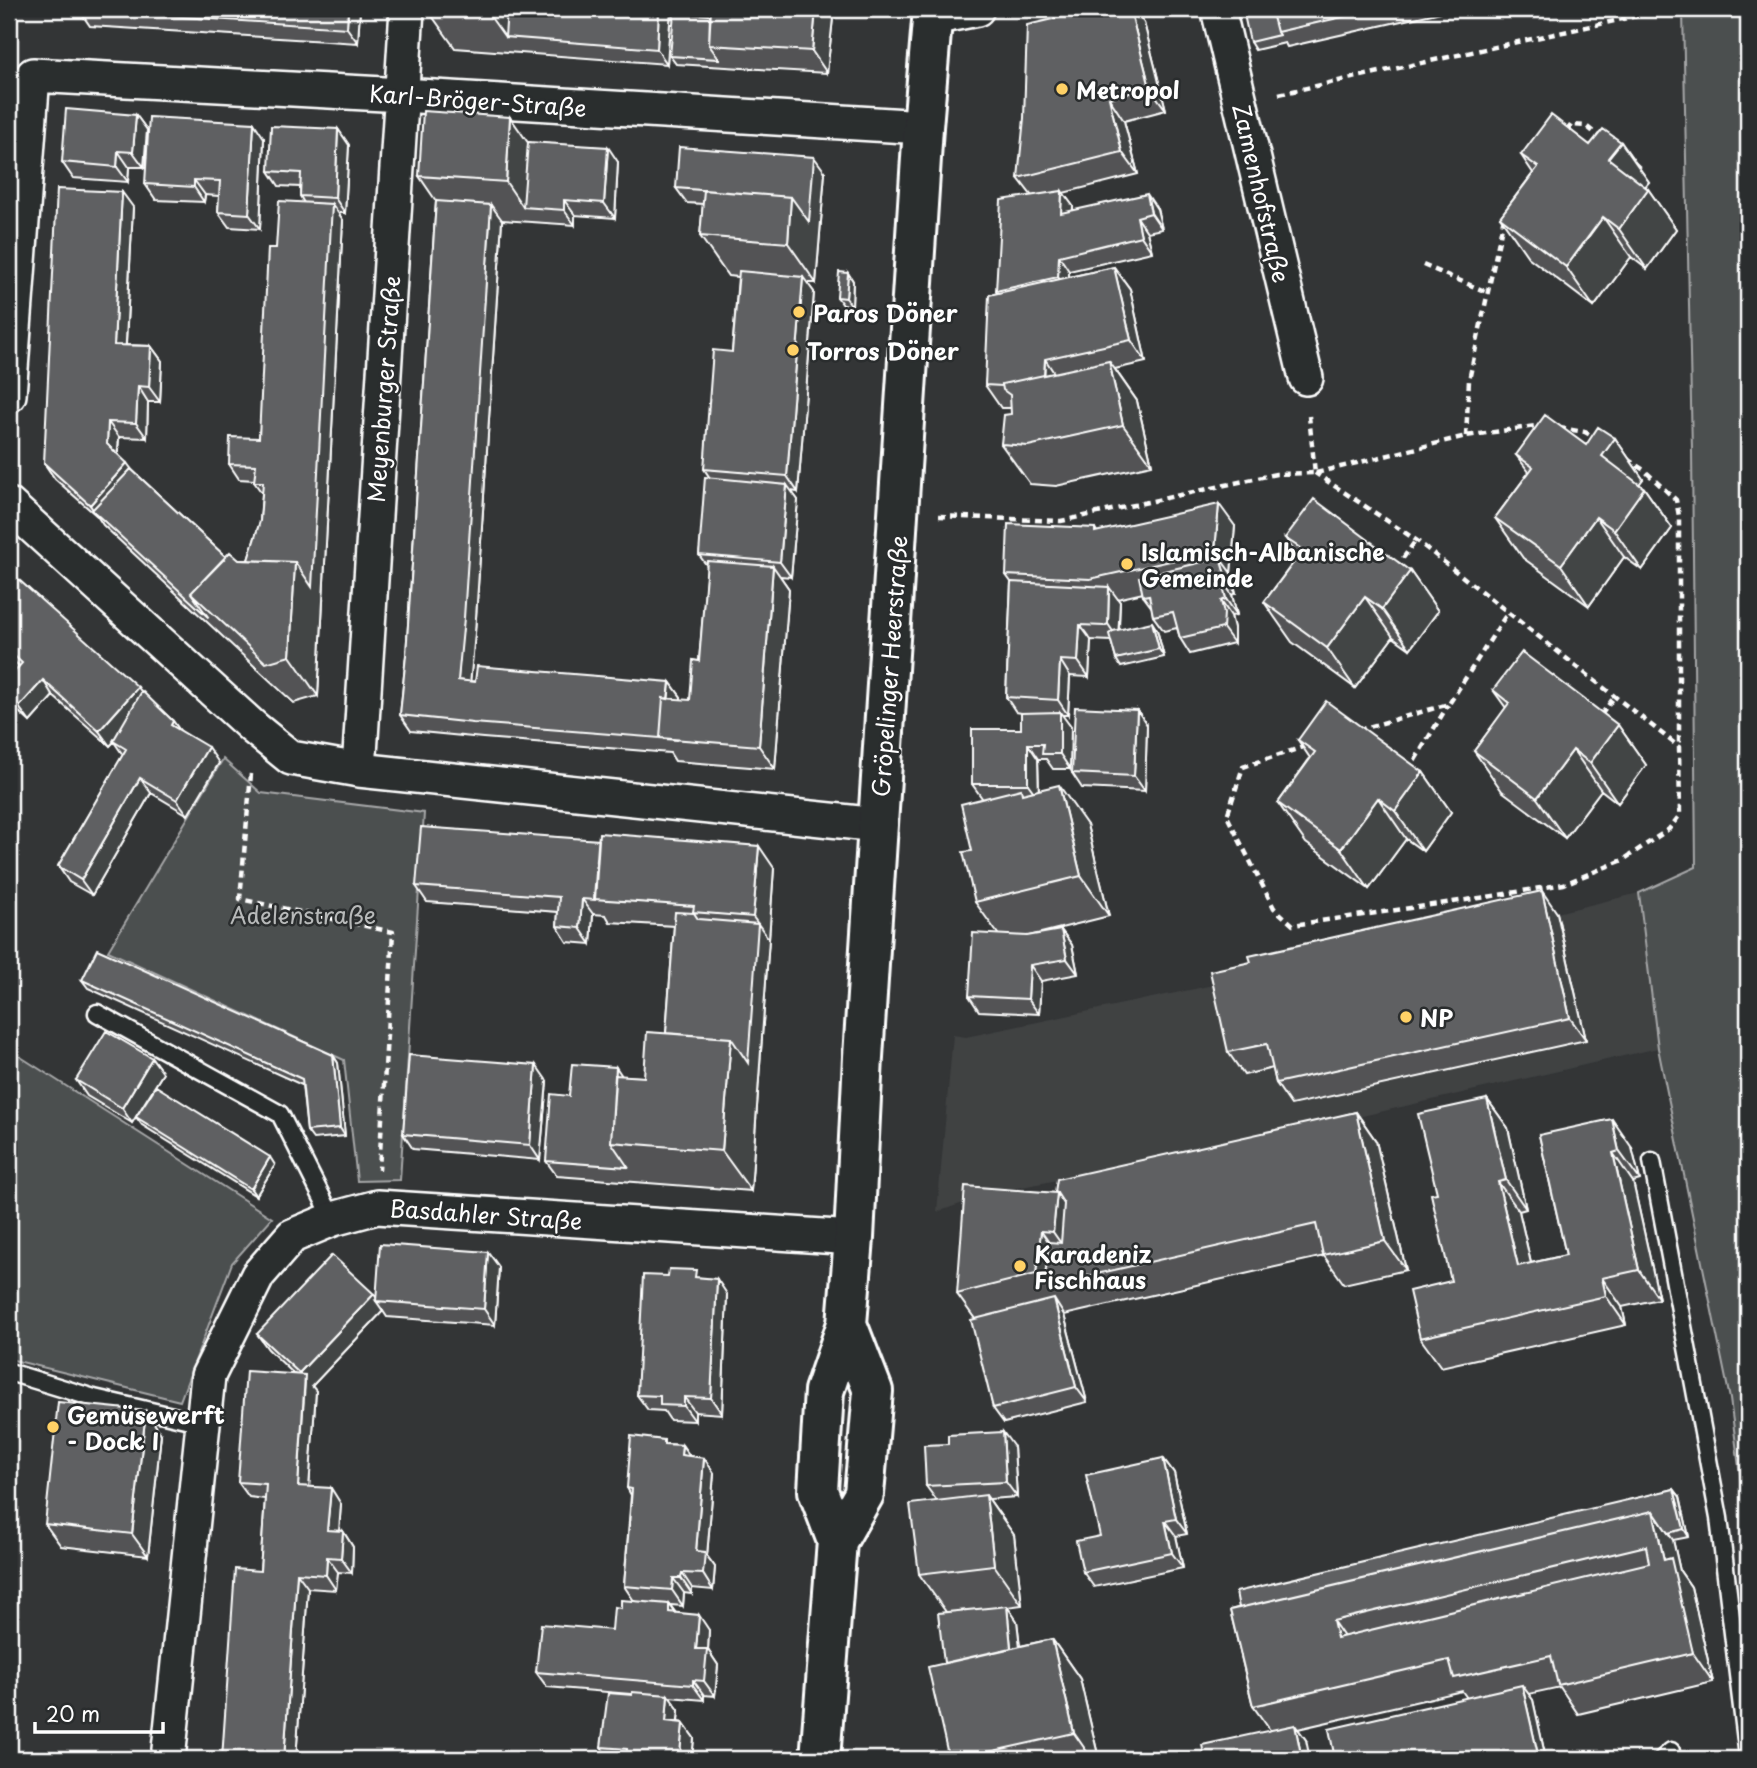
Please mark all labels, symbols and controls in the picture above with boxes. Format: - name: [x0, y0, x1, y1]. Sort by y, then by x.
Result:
- place label: Metropol: [1076, 72, 1180, 107]
- street label: Karl-Bröger-Straße: [368, 75, 588, 125]
- marker: Metropol: [1054, 81, 1070, 97]
- street label: Zamenhofstraße: [1224, 100, 1300, 286]
- street label: Meyenburger Straße: [358, 275, 408, 503]
- place label: Paros Döner: [813, 295, 958, 330]
- marker: Paros Döner: [791, 304, 807, 320]
- place label: Torros Döner: [807, 333, 959, 368]
- marker: Torros Döner: [785, 342, 801, 358]
- street label: Gröpelinger Heerstraße: [862, 534, 916, 798]
- place label: Islamisch-Albanische Gemeinde: [1141, 534, 1385, 595]
- marker: Islamisch-Albanische Gemeinde: [1119, 556, 1135, 572]
- park label: Adelenstraße: [230, 897, 376, 932]
- place label: NP: [1420, 1000, 1453, 1035]
- marker: NP: [1398, 1009, 1414, 1025]
- street label: Basdahler Straße: [388, 1190, 584, 1238]
- place label: Karadeniz Fischhaus: [1034, 1236, 1152, 1297]
- marker: Karadeniz Fischhaus: [1012, 1258, 1028, 1274]
- place label: Gemüsewerft - Dock I: [67, 1397, 225, 1458]
- marker: Gemüsewerft - Dock I: [45, 1419, 61, 1435]
- scale bar: [35, 1691, 163, 1735]
- text: 20 m: [46, 1697, 100, 1729]

